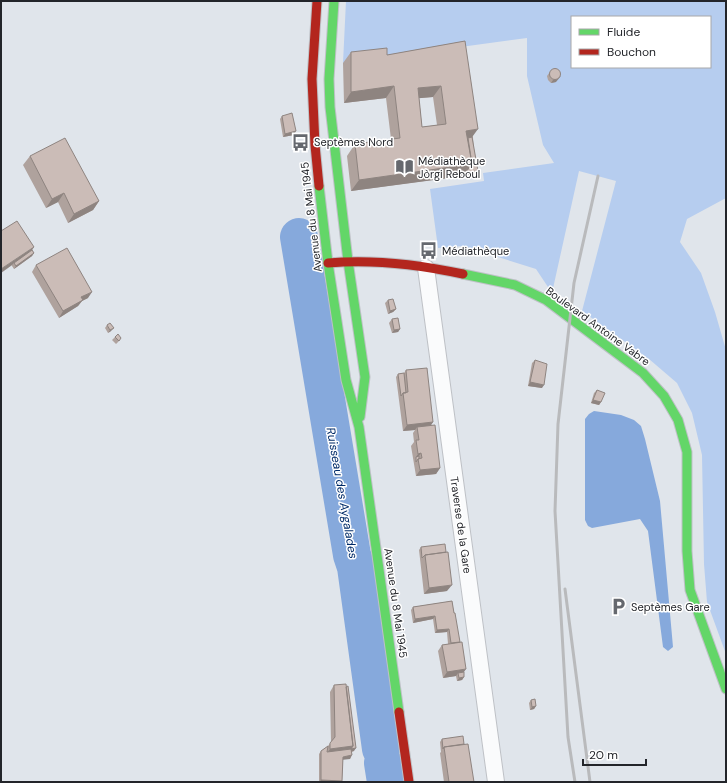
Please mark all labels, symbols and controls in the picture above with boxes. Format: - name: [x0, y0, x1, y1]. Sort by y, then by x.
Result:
- legend: [571, 16, 711, 68]
- text: Fluide: [607, 24, 640, 40]
- text: Bouchon: [607, 44, 656, 60]
- bus stop icon: Septèmes Nord: [291, 132, 311, 152]
- place label: Septèmes Nord: [314, 135, 393, 149]
- place label: Médiathèque Jòrgi Reboul: [418, 154, 485, 181]
- library icon: Médiathèque Jòrgi Reboul: [395, 157, 415, 177]
- street label: Avenue du 8 Mai 1945: [297, 161, 325, 273]
- bus stop icon: Médiathèque: [419, 241, 439, 261]
- place label: Médiathèque: [442, 244, 509, 258]
- street label: Boulevard Antoine Vabre: [543, 284, 653, 368]
- water label: Ruisseau des Aygalades: [323, 426, 361, 560]
- street label: Traverse de la Gare: [447, 476, 475, 574]
- street label: Avenue du 8 Mai 1945: [381, 547, 411, 659]
- parking icon: Septèmes Gare: [608, 597, 628, 617]
- place label: Septèmes Gare: [631, 600, 710, 614]
- scale bar: [583, 741, 646, 767]
- text: 20 m: [589, 747, 618, 763]

